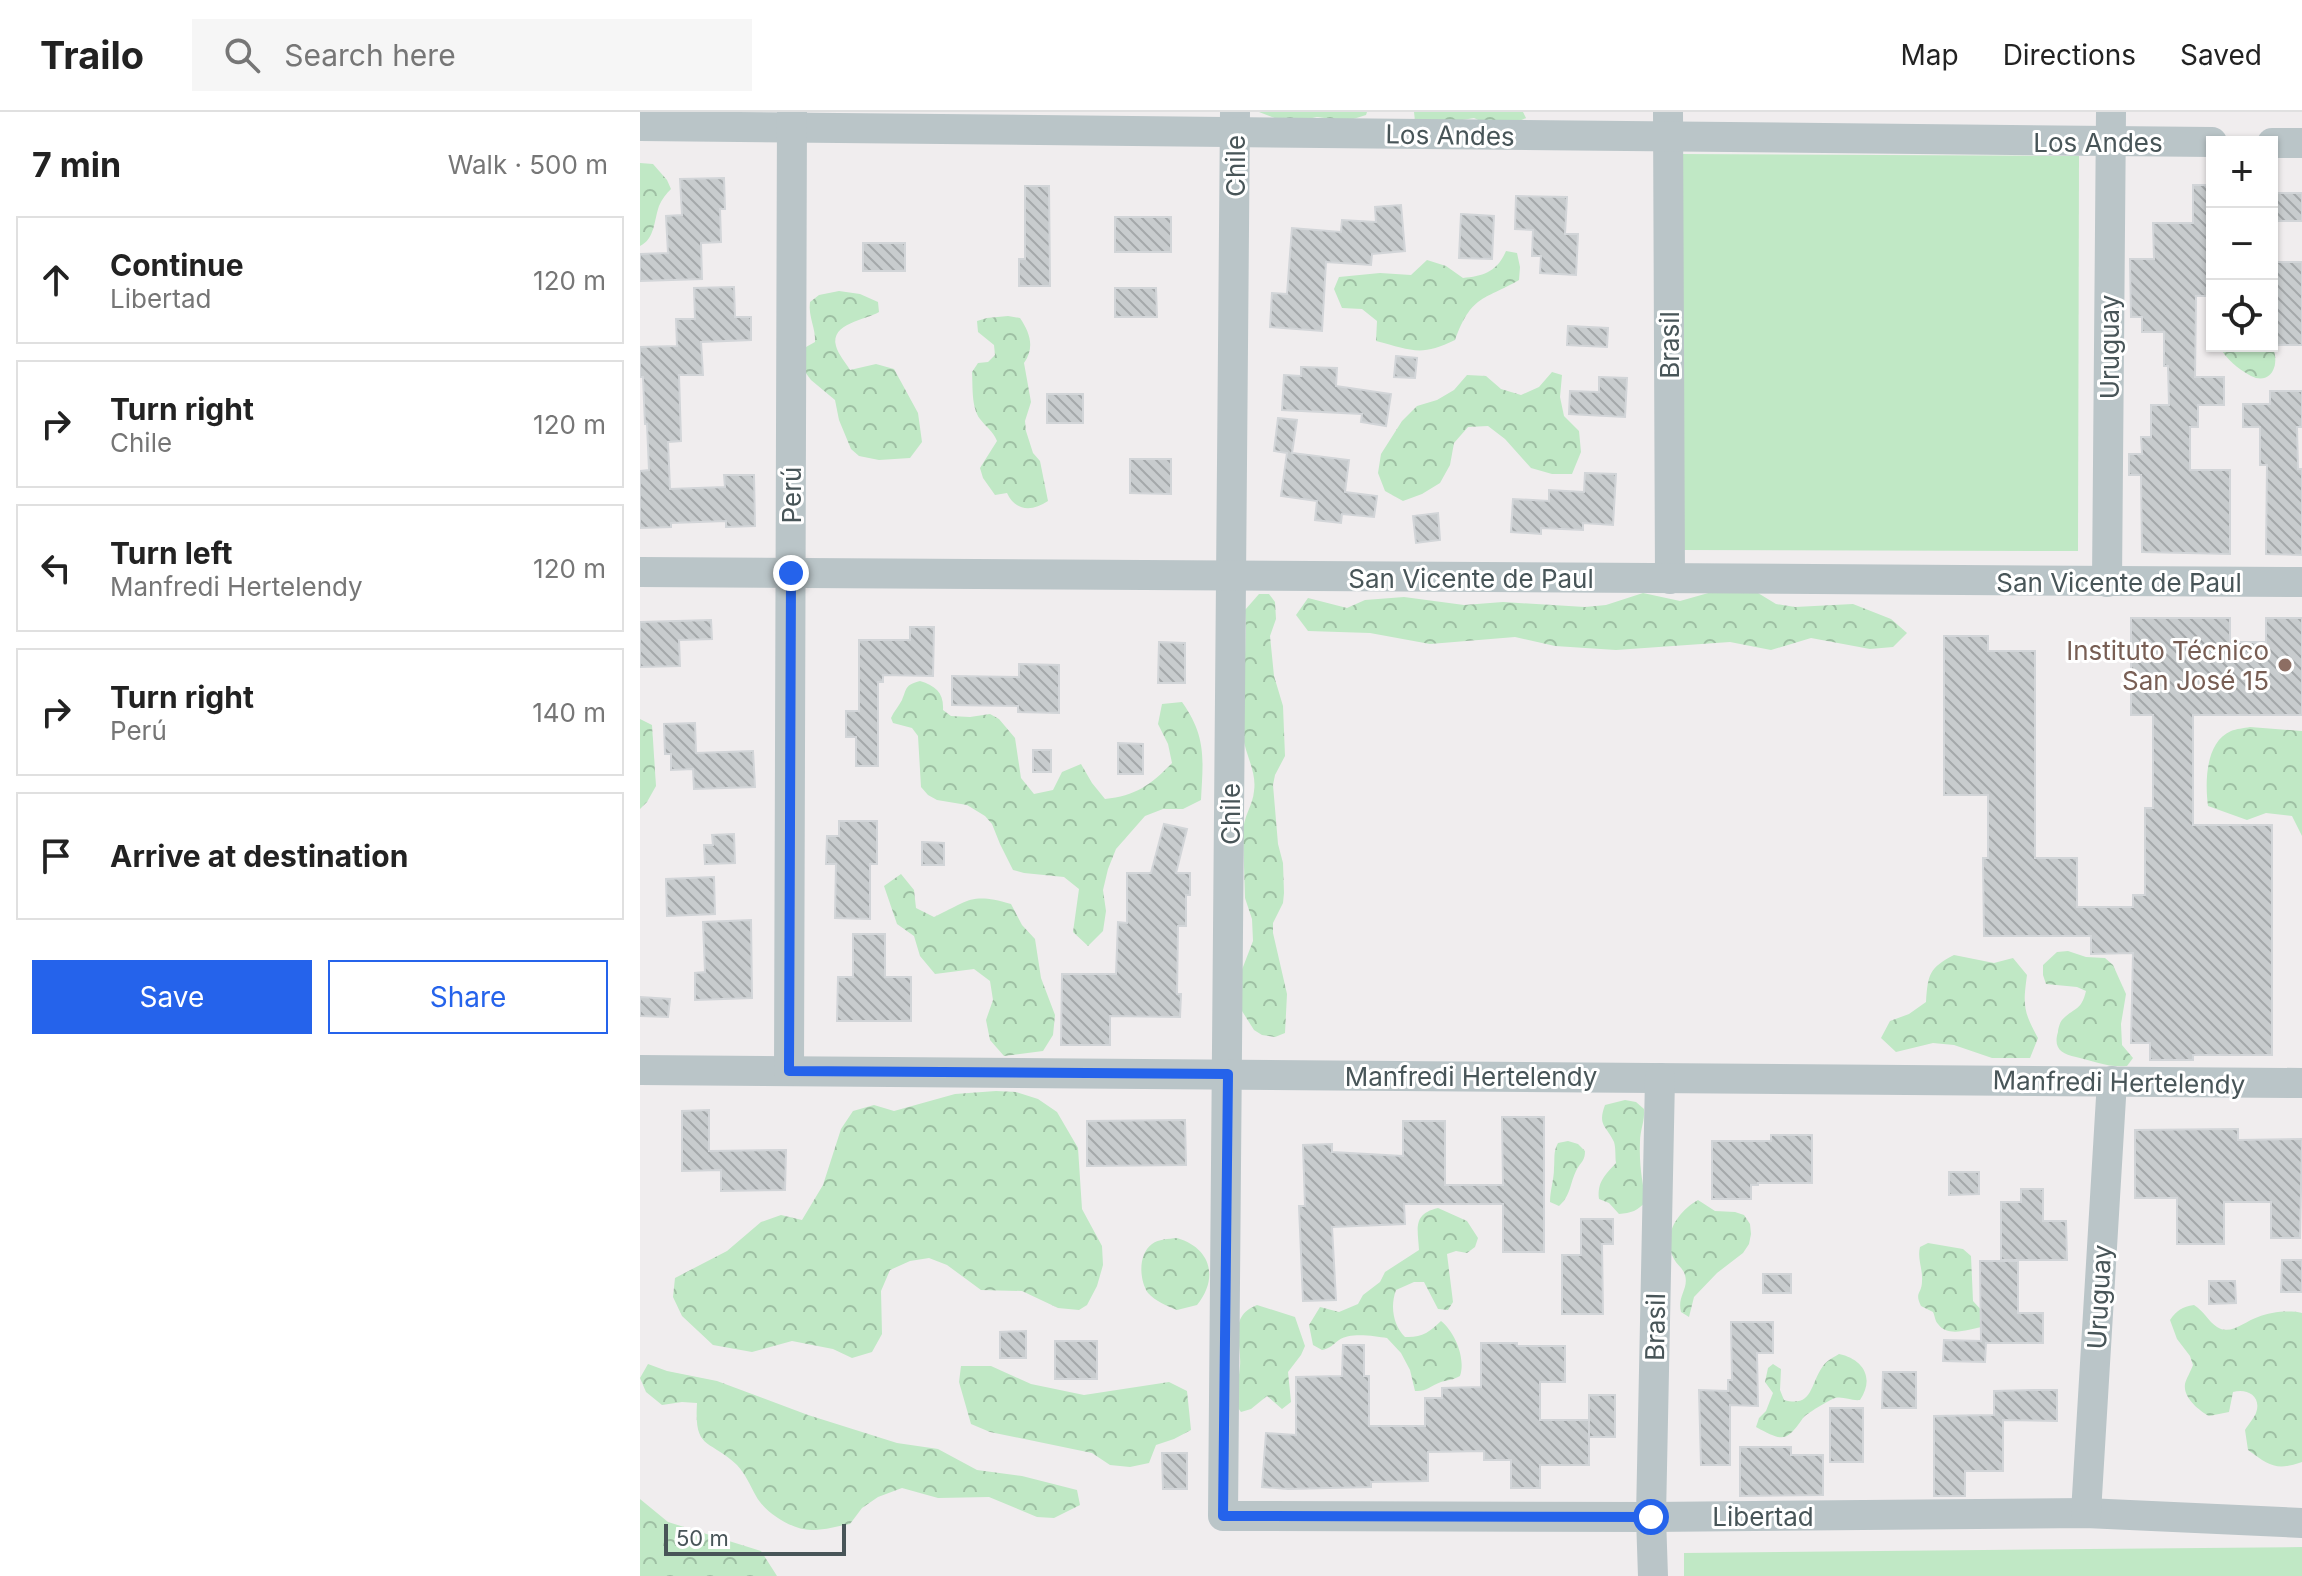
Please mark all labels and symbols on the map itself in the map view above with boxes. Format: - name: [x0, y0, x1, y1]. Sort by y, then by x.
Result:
- street label: Los Andes: [1385, 118, 1515, 152]
- street label: Los Andes: [2033, 127, 2163, 158]
- street label: Chile: [1220, 135, 1251, 197]
- street label: Uruguay: [2094, 295, 2125, 399]
- street label: Brasil: [1654, 311, 1685, 379]
- street label: Perú: [776, 467, 807, 523]
- route end: [773, 555, 809, 591]
- street label: San Vicente de Paul: [1348, 563, 1594, 594]
- street label: San Vicente de Paul: [1996, 567, 2242, 598]
- place label: Instituto Técnico San José 15: [2066, 635, 2269, 696]
- marker: Instituto Técnico San José 15: [2276, 656, 2294, 674]
- street label: Chile: [1215, 783, 1246, 845]
- street label: Manfredi Hertelendy: [1345, 1061, 1597, 1092]
- street label: Manfredi Hertelendy: [1992, 1064, 2246, 1100]
- street label: Uruguay: [2081, 1244, 2117, 1350]
- street label: Brasil: [1639, 1293, 1671, 1361]
- route start: [1633, 1499, 1669, 1535]
- street label: Libertad: [1712, 1501, 1814, 1532]
- scale bar: [664, 1520, 846, 1556]

